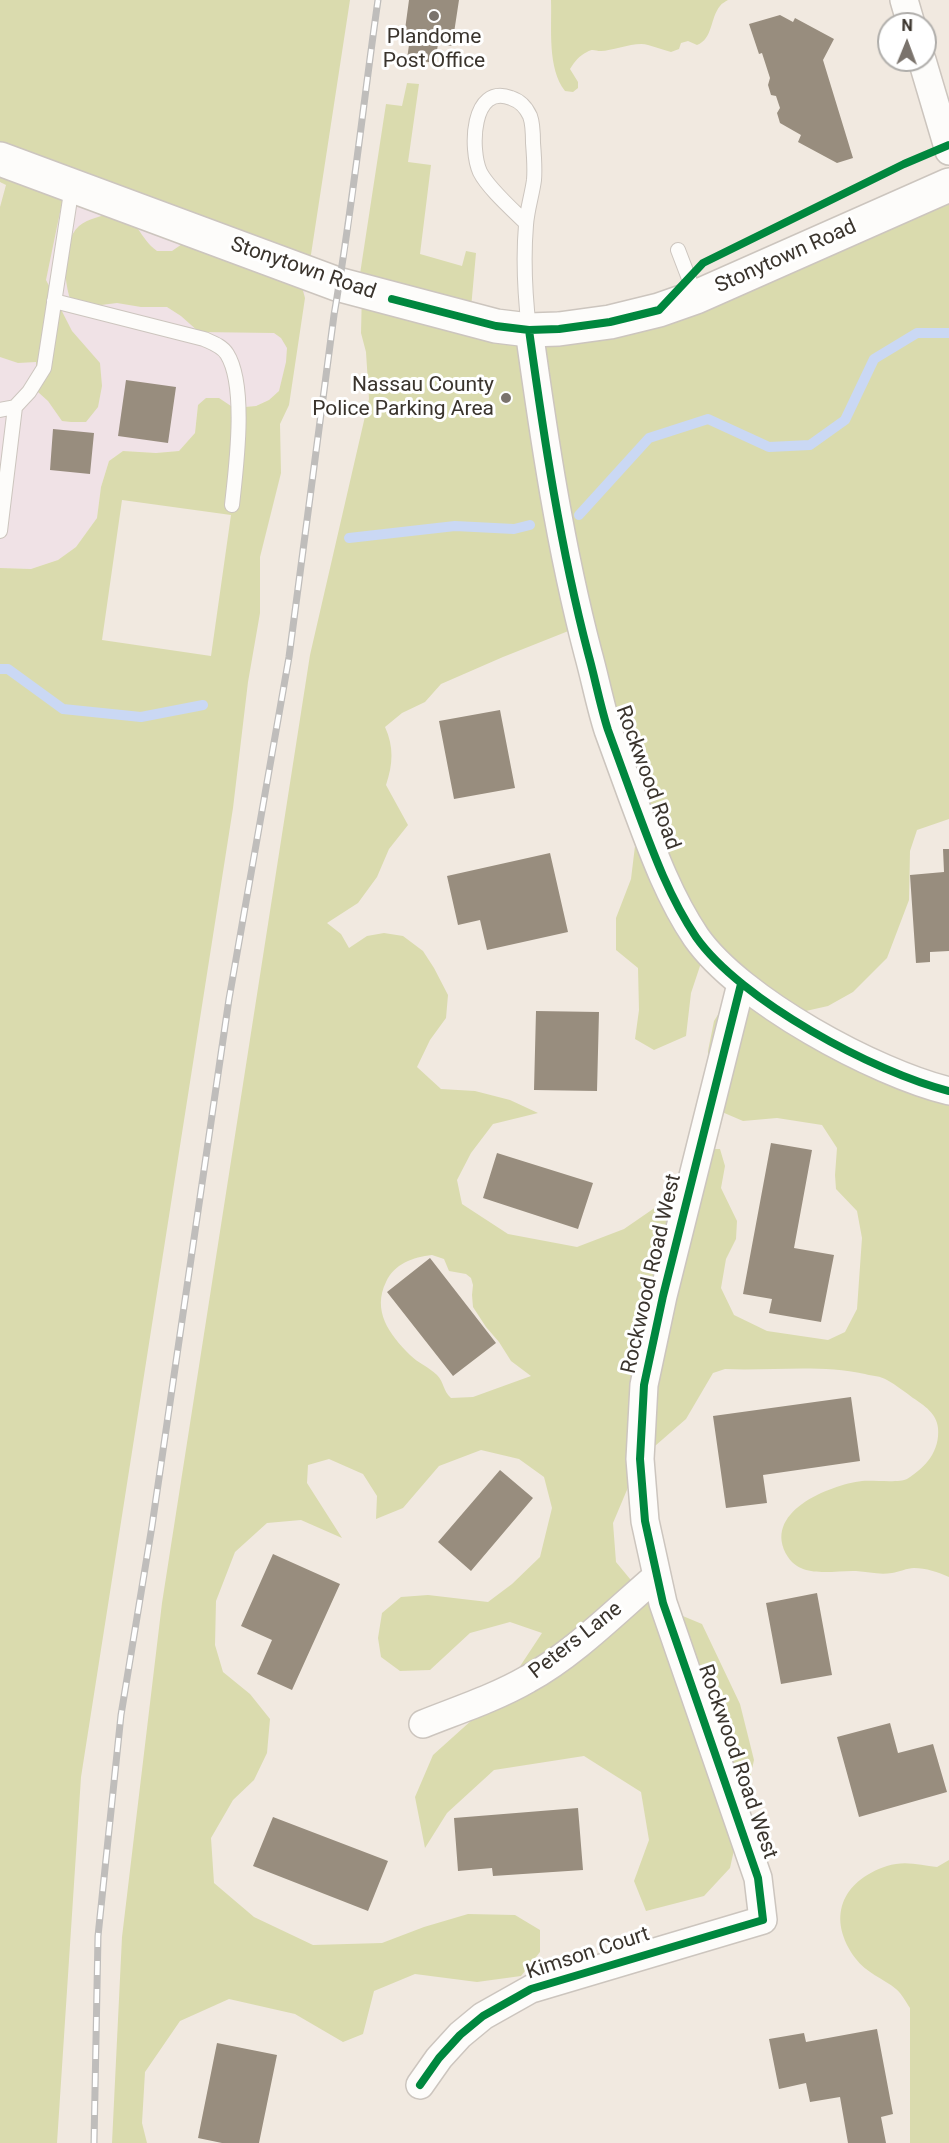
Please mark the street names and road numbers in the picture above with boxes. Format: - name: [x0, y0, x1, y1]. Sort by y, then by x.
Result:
- street label: Stonytown Road: [711, 215, 861, 299]
- street label: Stonytown Road: [227, 232, 379, 306]
- street label: Rockwood Road: [609, 702, 685, 854]
- street label: Rockwood Road West: [617, 1172, 687, 1376]
- street label: Peters Lane: [525, 1597, 627, 1685]
- street label: Rockwood Road West: [692, 1662, 782, 1862]
- street label: Kimson Court: [523, 1922, 653, 1986]

